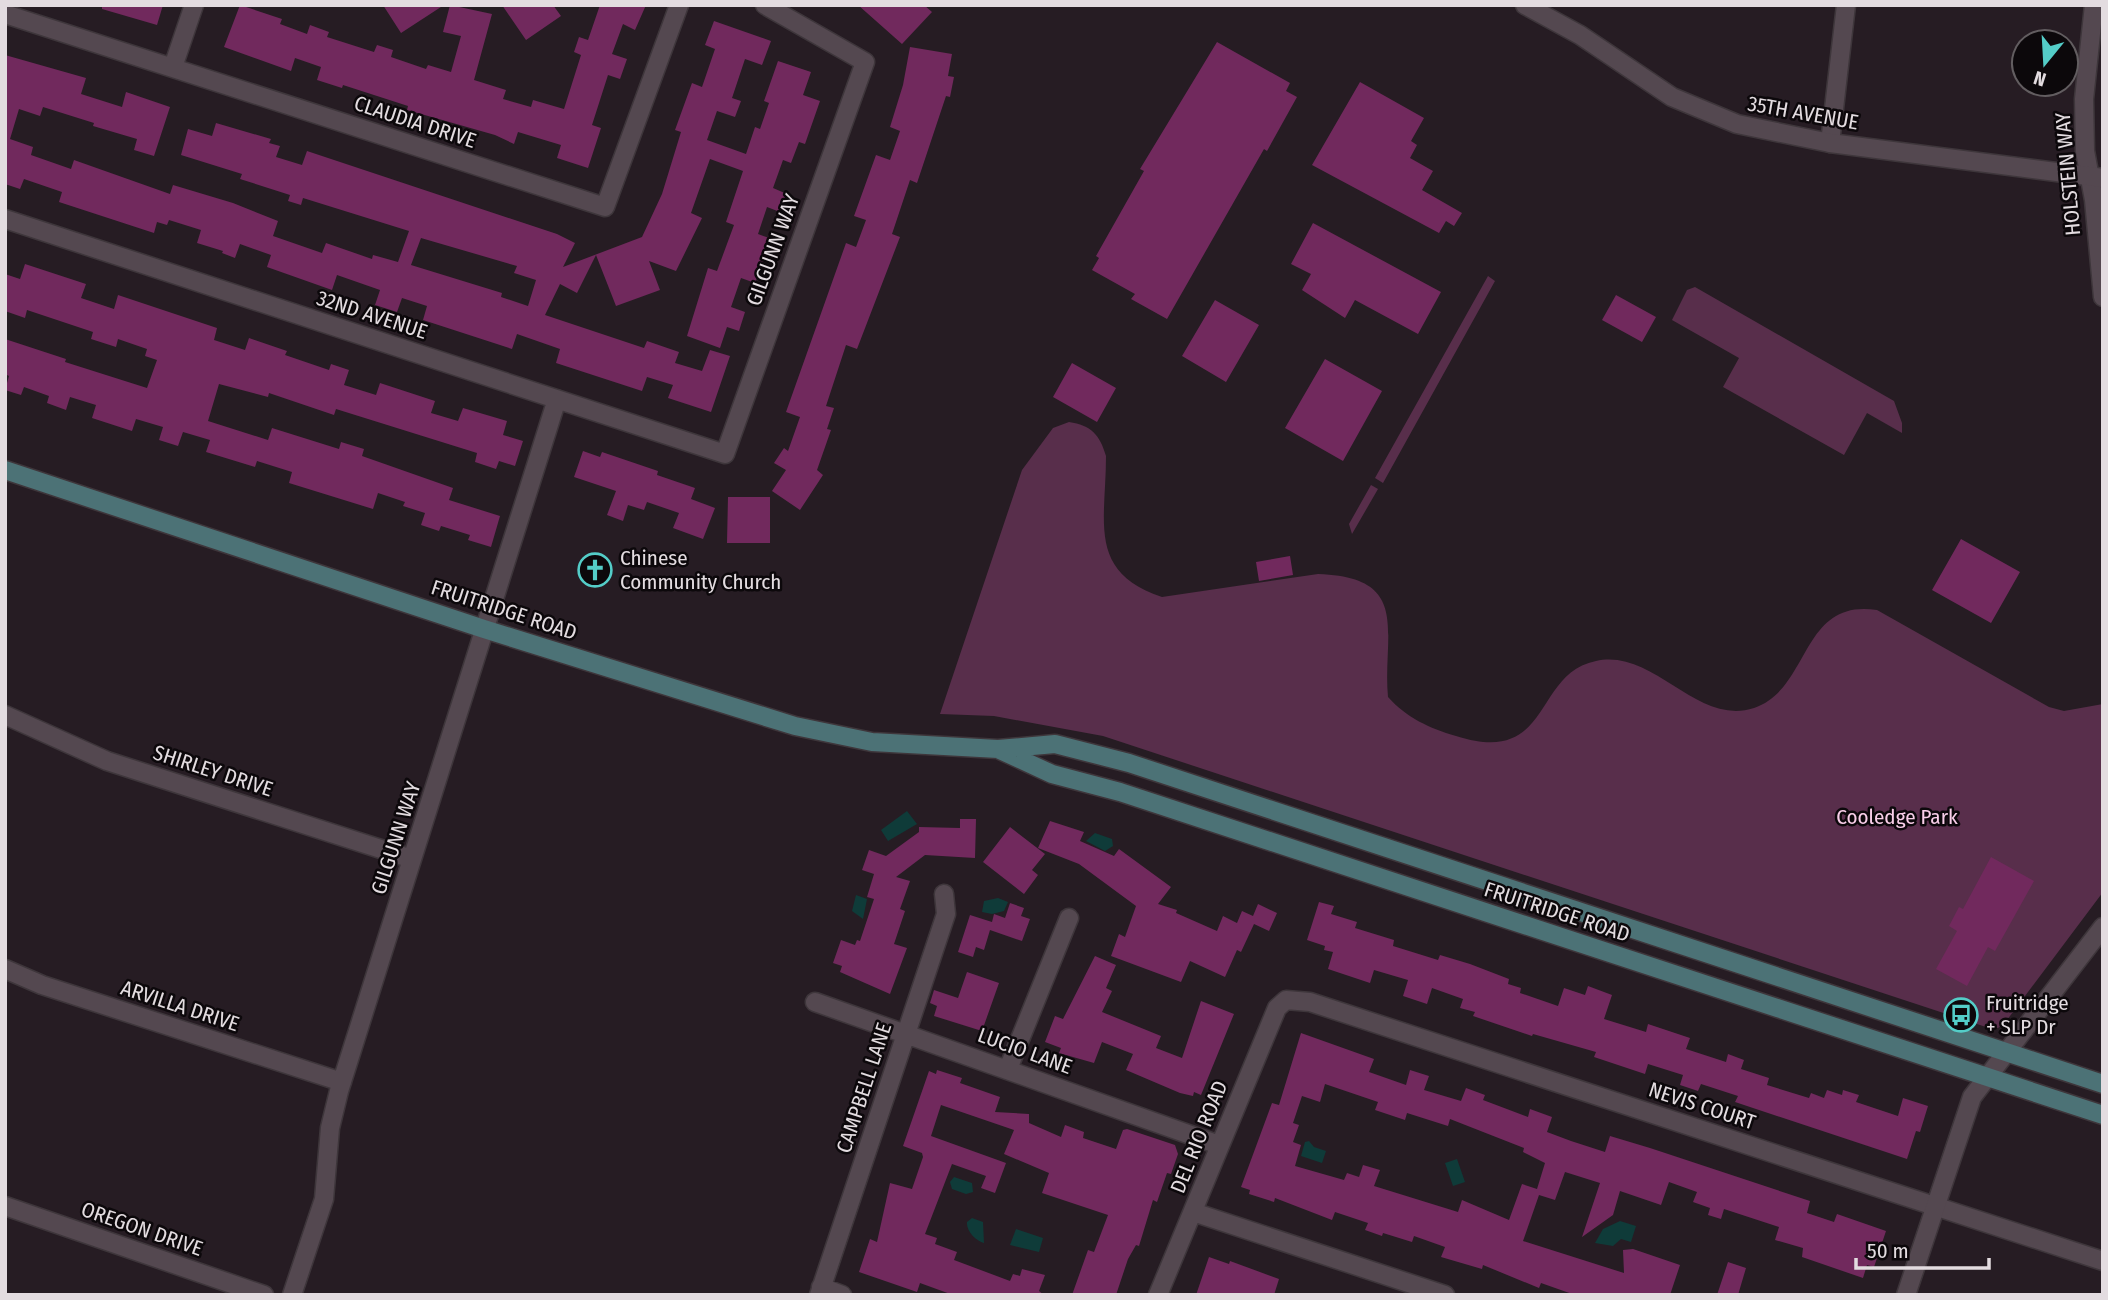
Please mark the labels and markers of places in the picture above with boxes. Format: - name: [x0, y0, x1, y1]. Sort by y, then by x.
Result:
- place label: Chinese Community Church: [620, 545, 781, 595]
- church icon: Chinese Community Church: [576, 551, 614, 589]
- place label: Fruitridge + SLP Dr: [1986, 990, 2069, 1040]
- bus stop icon: Fruitridge + SLP Dr: [1942, 996, 1980, 1034]

